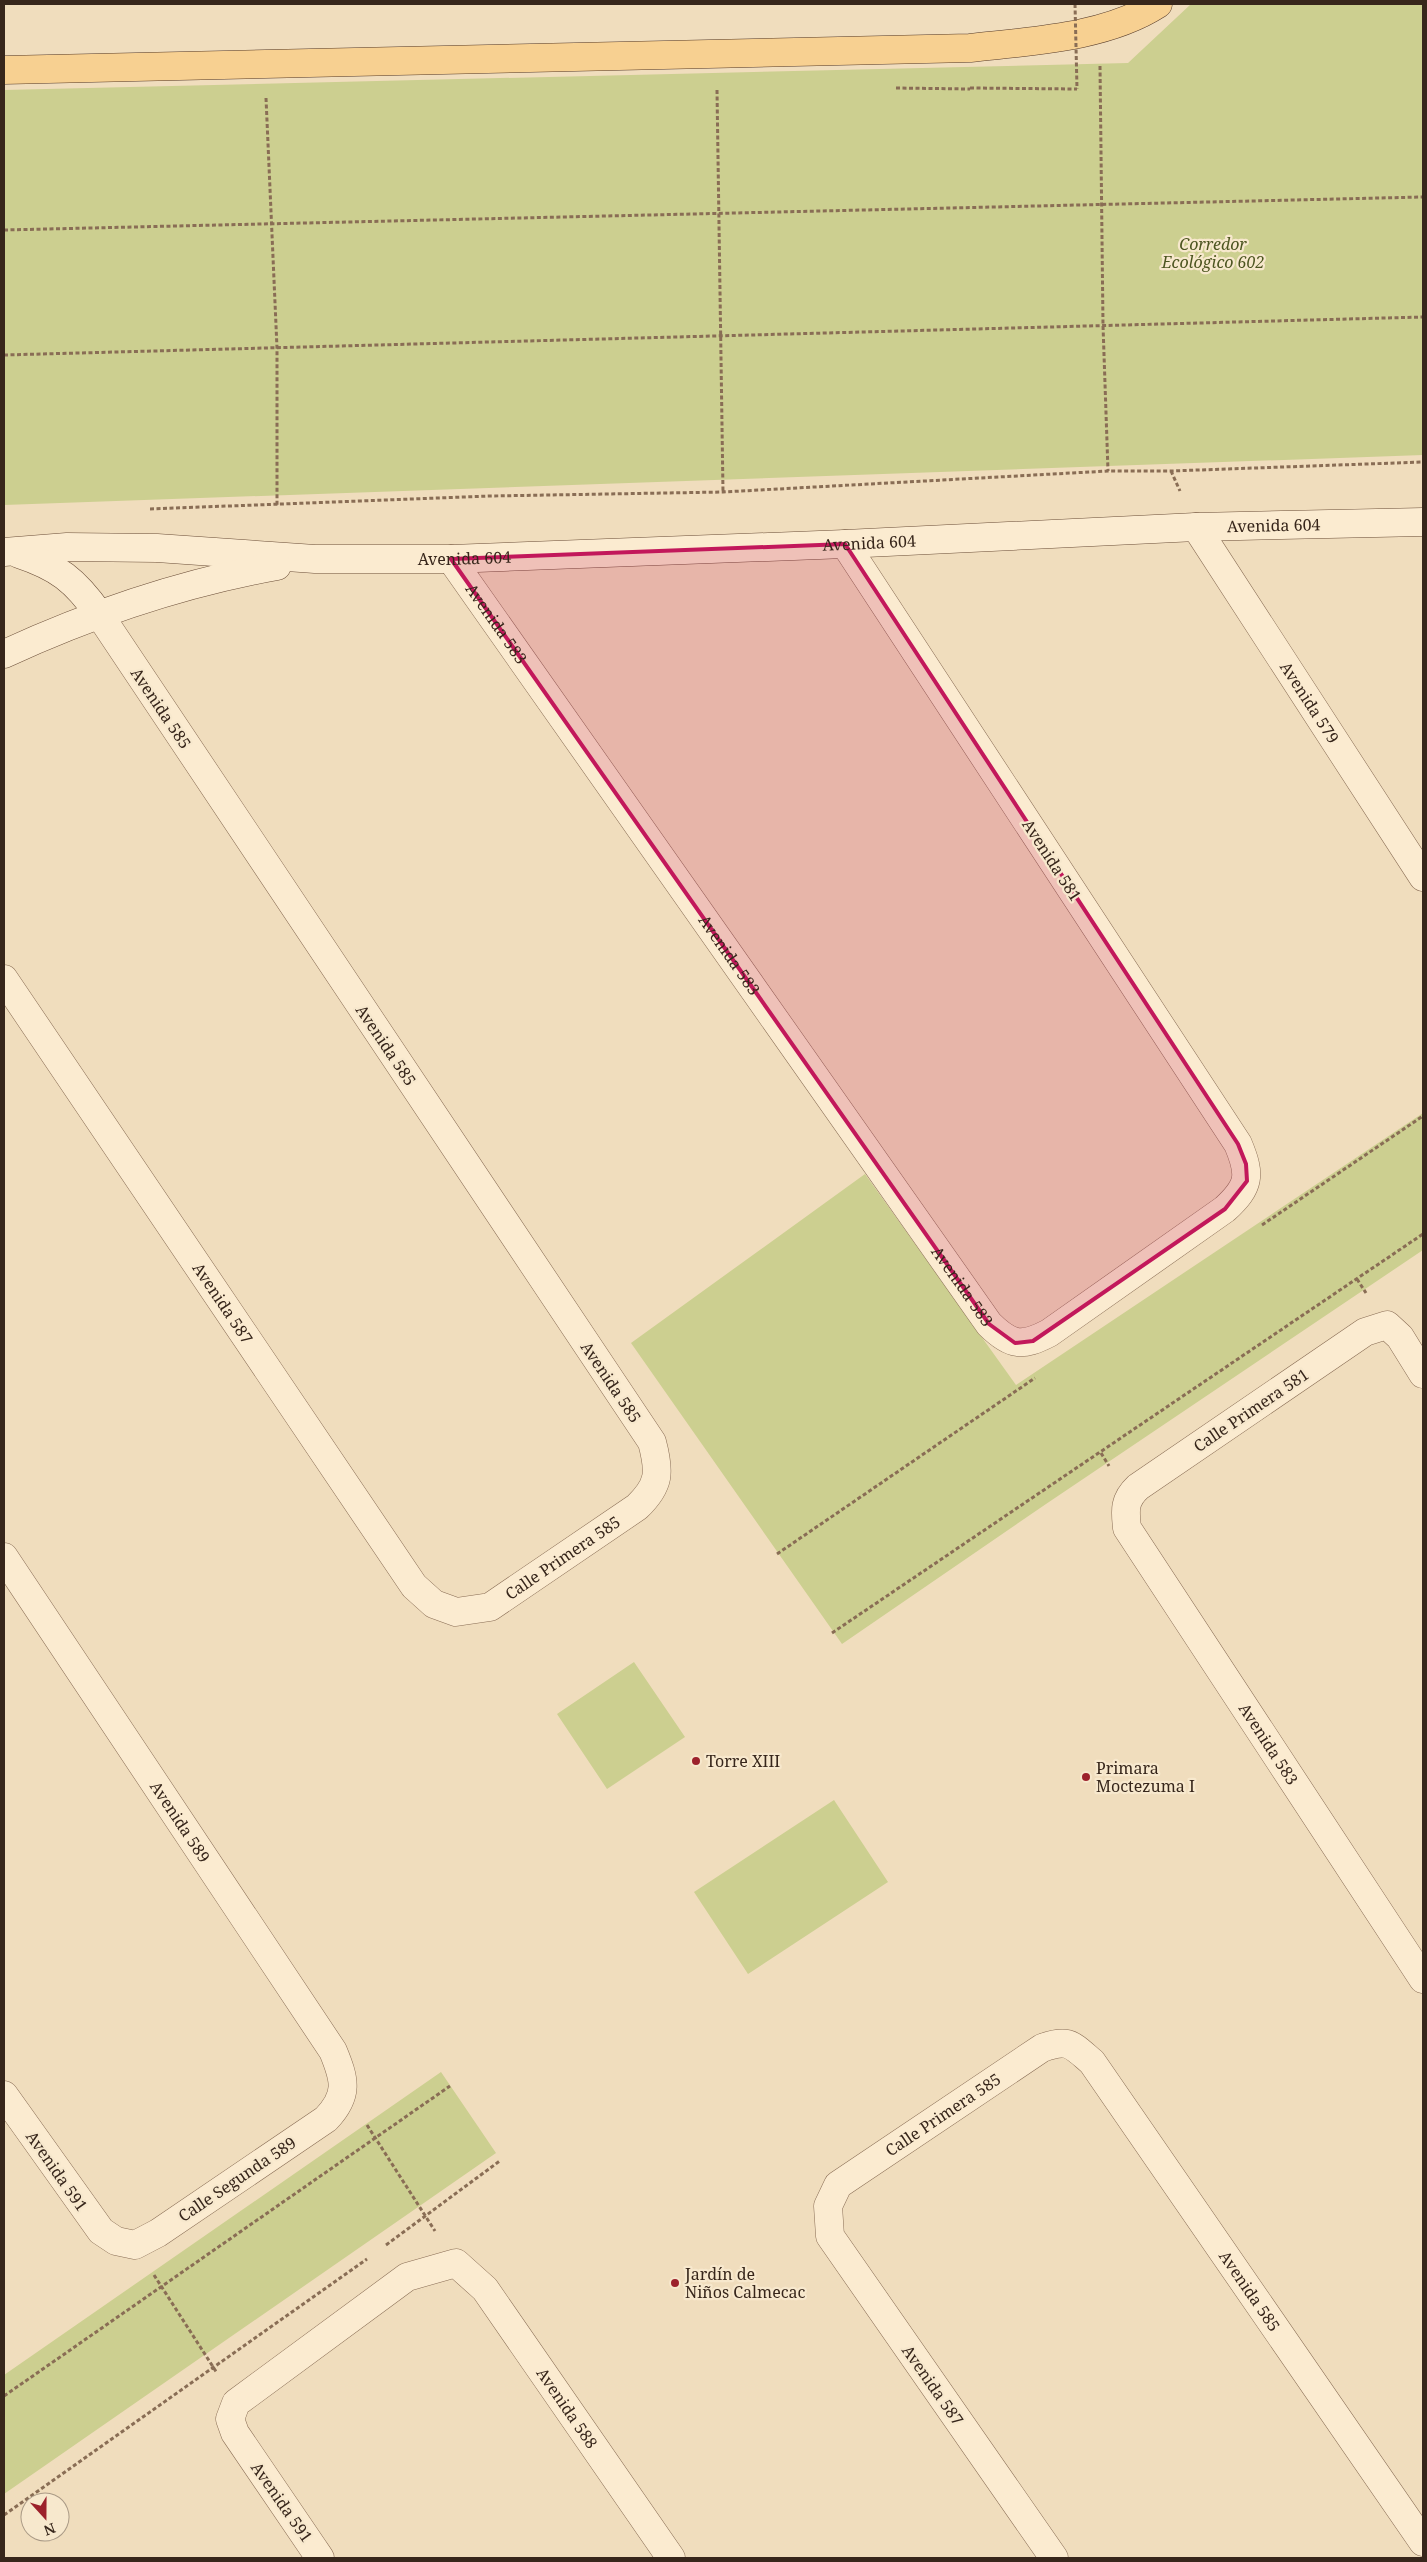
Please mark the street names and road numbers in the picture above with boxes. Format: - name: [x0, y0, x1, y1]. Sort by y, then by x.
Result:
- street label: Avenida 604: [1227, 513, 1321, 537]
- street label: Avenida 604: [822, 530, 916, 556]
- street label: Avenida 604: [418, 546, 512, 570]
- street label: Avenida 583: [461, 579, 532, 668]
- street label: Avenida 579: [1275, 657, 1344, 748]
- street label: Avenida 585: [126, 663, 196, 753]
- street label: Avenida 581: [1017, 815, 1087, 905]
- street label: Avenida 583: [694, 910, 765, 999]
- street label: Avenida 585: [351, 1000, 421, 1090]
- street label: Avenida 583: [927, 1242, 998, 1331]
- street label: Avenida 587: [188, 1258, 258, 1348]
- street label: Avenida 585: [576, 1337, 646, 1427]
- street label: Calle Primera 581: [1189, 1363, 1313, 1457]
- street label: Calle Primera 585: [501, 1511, 625, 1605]
- street label: Avenida 583: [1234, 1699, 1303, 1789]
- street label: Avenida 589: [145, 1777, 215, 1867]
- street label: Calle Primera 585: [881, 2068, 1005, 2161]
- street label: Avenida 591: [21, 2126, 93, 2216]
- street label: Calle Segunda 589: [174, 2131, 300, 2227]
- street label: Avenida 585: [1214, 2246, 1285, 2336]
- street label: Avenida 587: [897, 2340, 969, 2430]
- street label: Avenida 588: [532, 2363, 603, 2453]
- street label: Avenida 591: [246, 2457, 318, 2547]

